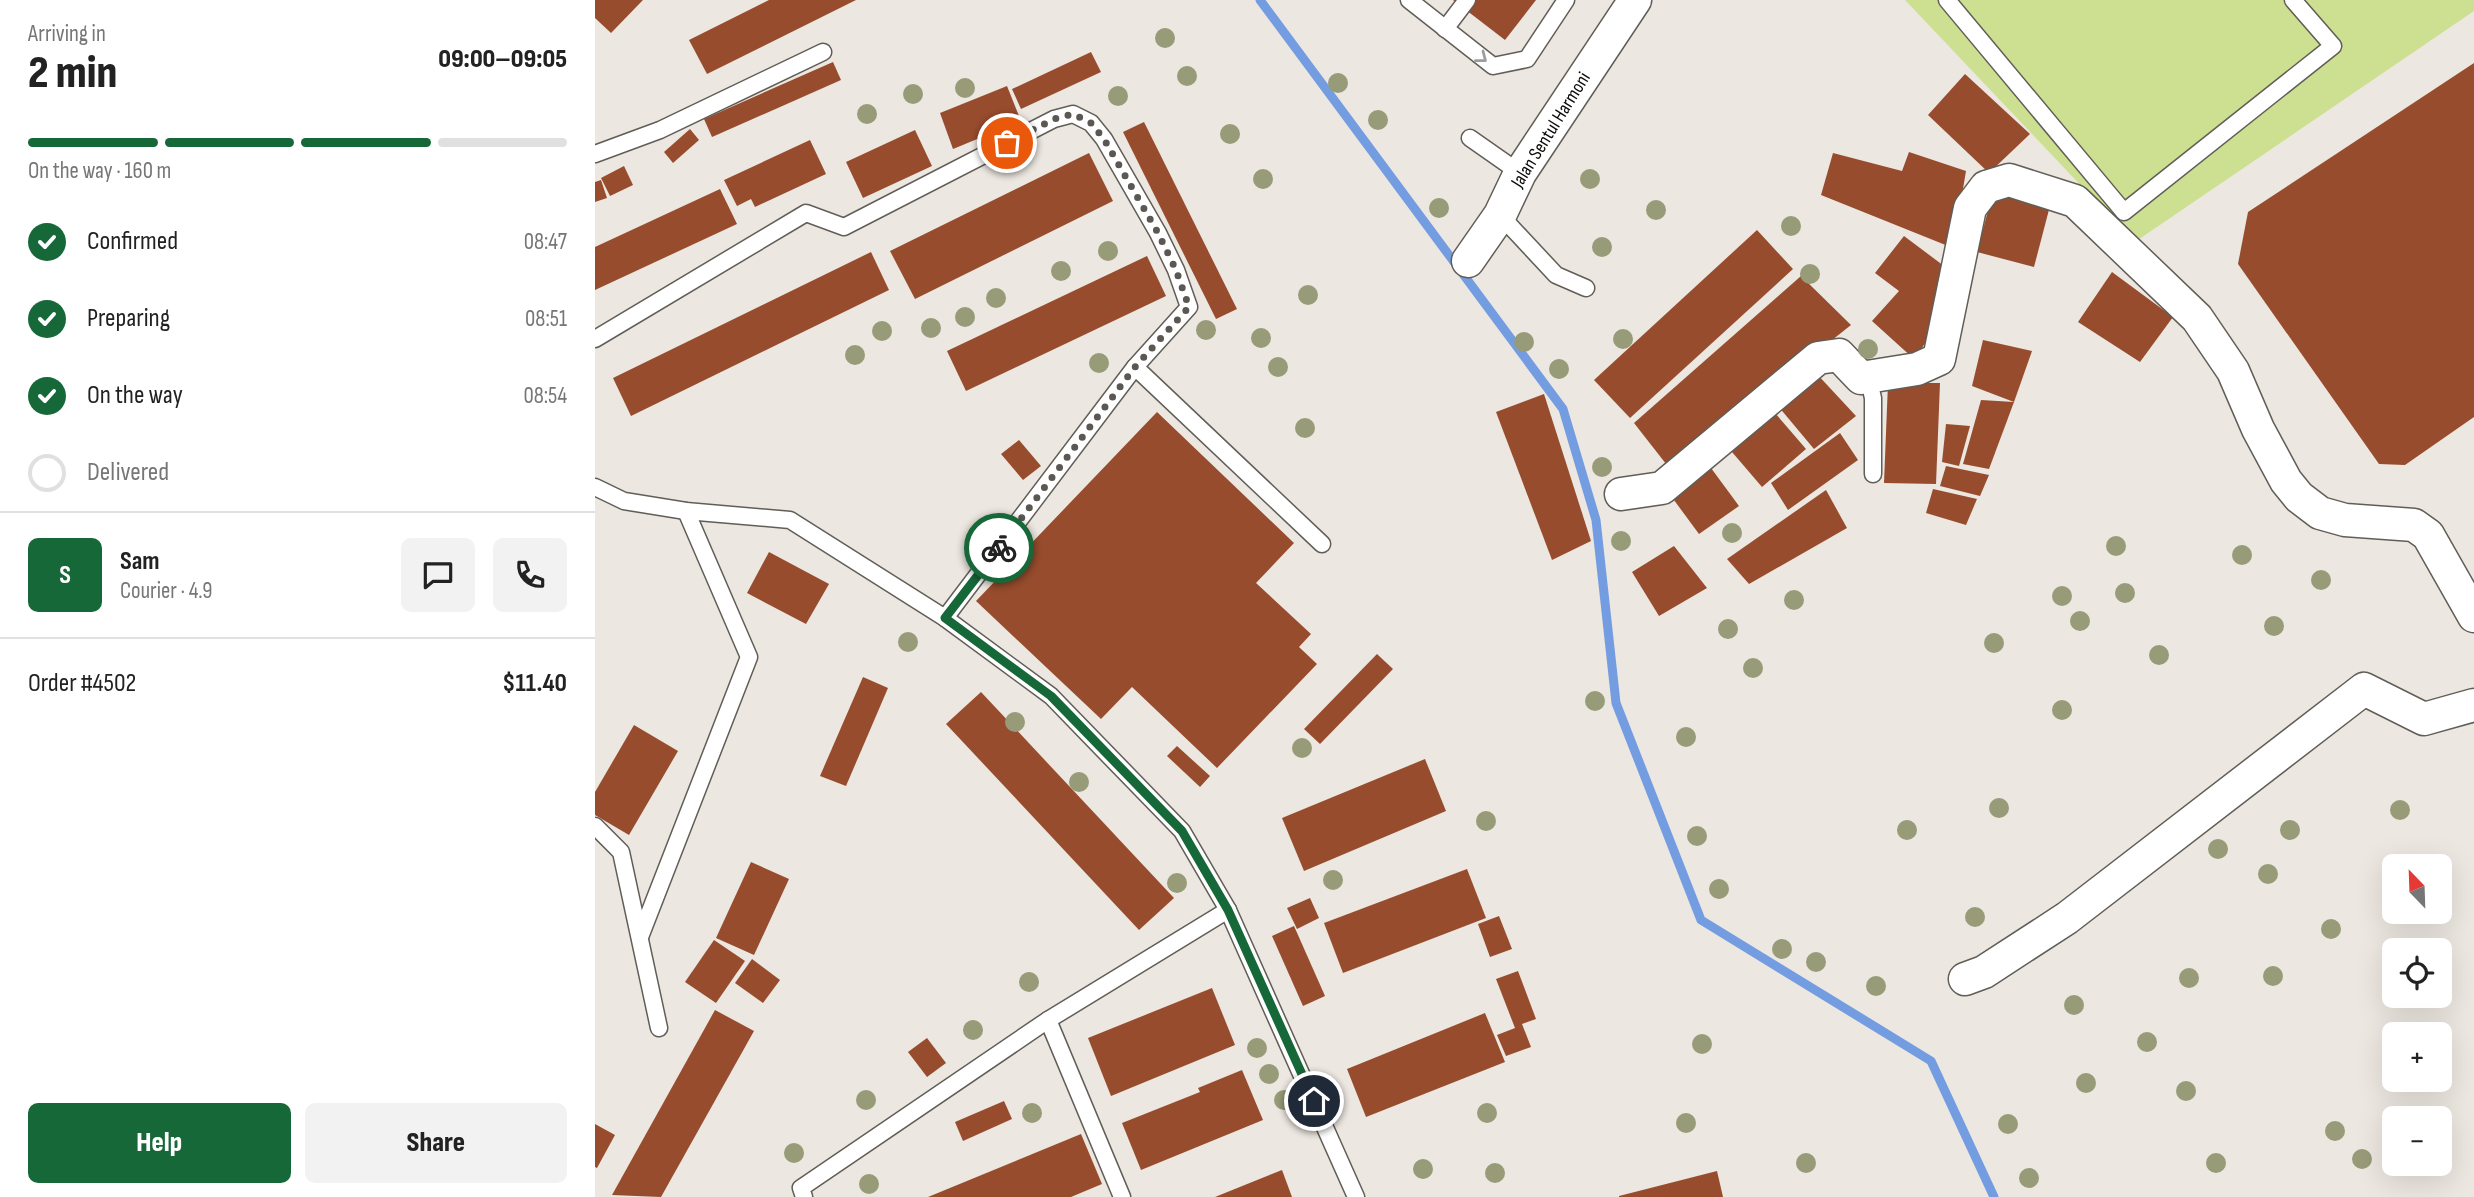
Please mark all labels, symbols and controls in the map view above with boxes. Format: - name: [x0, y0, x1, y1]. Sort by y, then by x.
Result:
- text: Arriving in: [28, 20, 106, 48]
- text: 09:00–09:05: [438, 44, 567, 75]
- text: 2 min: [28, 46, 117, 101]
- one-way arrow: [1474, 49, 1486, 62]
- street label: Jalan Sentul Harmoni: [1506, 68, 1596, 193]
- pin: [977, 113, 1037, 173]
- icon: bag: [988, 124, 1026, 162]
- text: On the way · 160 m: [28, 157, 171, 185]
- icon: check: [28, 223, 66, 261]
- text: Confirmed: [87, 226, 178, 257]
- text: 08:47: [524, 228, 567, 256]
- icon: check: [28, 300, 66, 338]
- text: Preparing: [87, 303, 170, 334]
- text: 08:51: [525, 305, 567, 333]
- icon: check: [28, 377, 66, 415]
- text: On the way: [87, 380, 183, 411]
- text: 08:54: [523, 382, 567, 410]
- text: Delivered: [87, 457, 169, 488]
- courier: [964, 513, 1034, 583]
- icon: bike: [980, 529, 1018, 567]
- button: chat: [401, 538, 475, 612]
- button: phone: [493, 538, 567, 612]
- text: Sam: [120, 546, 160, 577]
- text: S: [59, 560, 71, 591]
- text: Courier · 4.9: [120, 577, 212, 605]
- text: Order #4502: [28, 668, 136, 699]
- text: $11.40: [502, 668, 567, 699]
- north arrow: [2382, 854, 2452, 924]
- map controls: [2382, 854, 2452, 1176]
- button: locate: [2382, 938, 2452, 1008]
- button: +: [2382, 1022, 2452, 1092]
- pin: [1284, 1071, 1344, 1131]
- icon: home: [1295, 1082, 1333, 1120]
- button: Help: [28, 1103, 291, 1183]
- button: Share: [305, 1103, 567, 1183]
- button: −: [2382, 1106, 2452, 1176]

